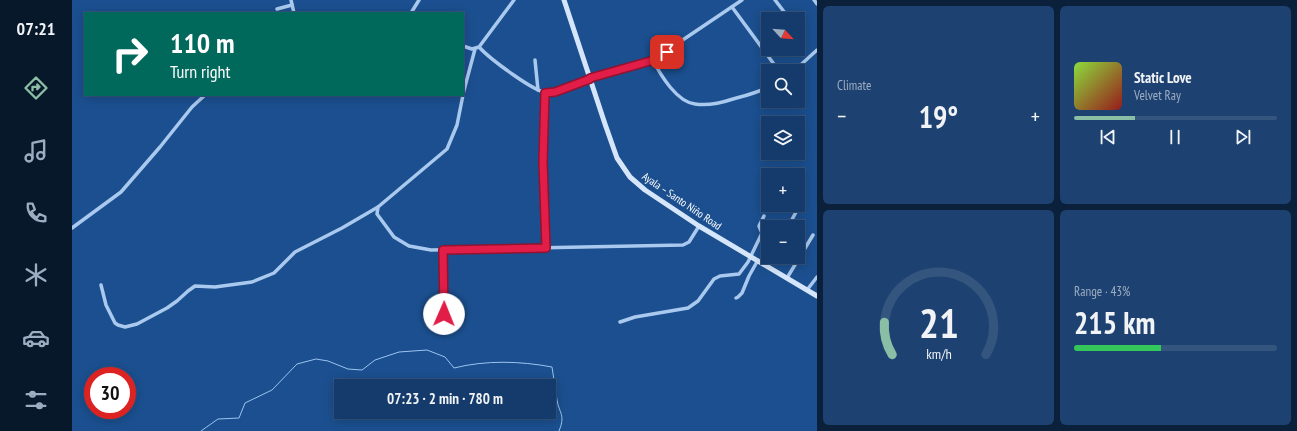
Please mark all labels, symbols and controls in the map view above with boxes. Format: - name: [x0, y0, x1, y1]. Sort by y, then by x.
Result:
- north arrow: [761, 12, 805, 56]
- map controls: [761, 12, 805, 264]
- text: 07:21: [17, 17, 55, 40]
- text: 110 m: [170, 24, 234, 61]
- icon: right: [104, 28, 156, 80]
- pin: [650, 35, 684, 69]
- icon: arrive: [656, 41, 678, 63]
- text: Turn right: [170, 60, 230, 83]
- button: search: [761, 64, 805, 108]
- text: Static Love: [1134, 68, 1192, 87]
- icon: directions: [22, 74, 50, 102]
- text: Climate: [837, 77, 871, 94]
- text: Velvet Ray: [1134, 87, 1181, 104]
- text: 19°: [919, 97, 958, 136]
- text: −: [837, 102, 846, 130]
- text: +: [1031, 102, 1040, 130]
- button: layers: [761, 116, 805, 160]
- icon: previous: [1097, 126, 1119, 148]
- icon: pause: [1164, 126, 1186, 148]
- icon: next: [1232, 126, 1254, 148]
- icon: music: [22, 137, 50, 165]
- button: +: [761, 168, 805, 212]
- street label: Ayala – Santo Niño Road: [640, 169, 725, 233]
- icon: phone: [22, 199, 50, 227]
- button: −: [761, 220, 805, 264]
- icon: climate: [22, 261, 50, 289]
- text: Range · 43%: [1074, 283, 1130, 300]
- position arrow: [423, 293, 465, 335]
- text: 21: [919, 296, 958, 349]
- text: 215 km: [1074, 303, 1155, 342]
- icon: car: [22, 324, 50, 352]
- text: km/h: [926, 344, 951, 363]
- speed limit sign: 30: [84, 367, 136, 419]
- icon: filters: [22, 386, 50, 414]
- text: 07:23 · 2 min · 780 m: [387, 389, 503, 408]

